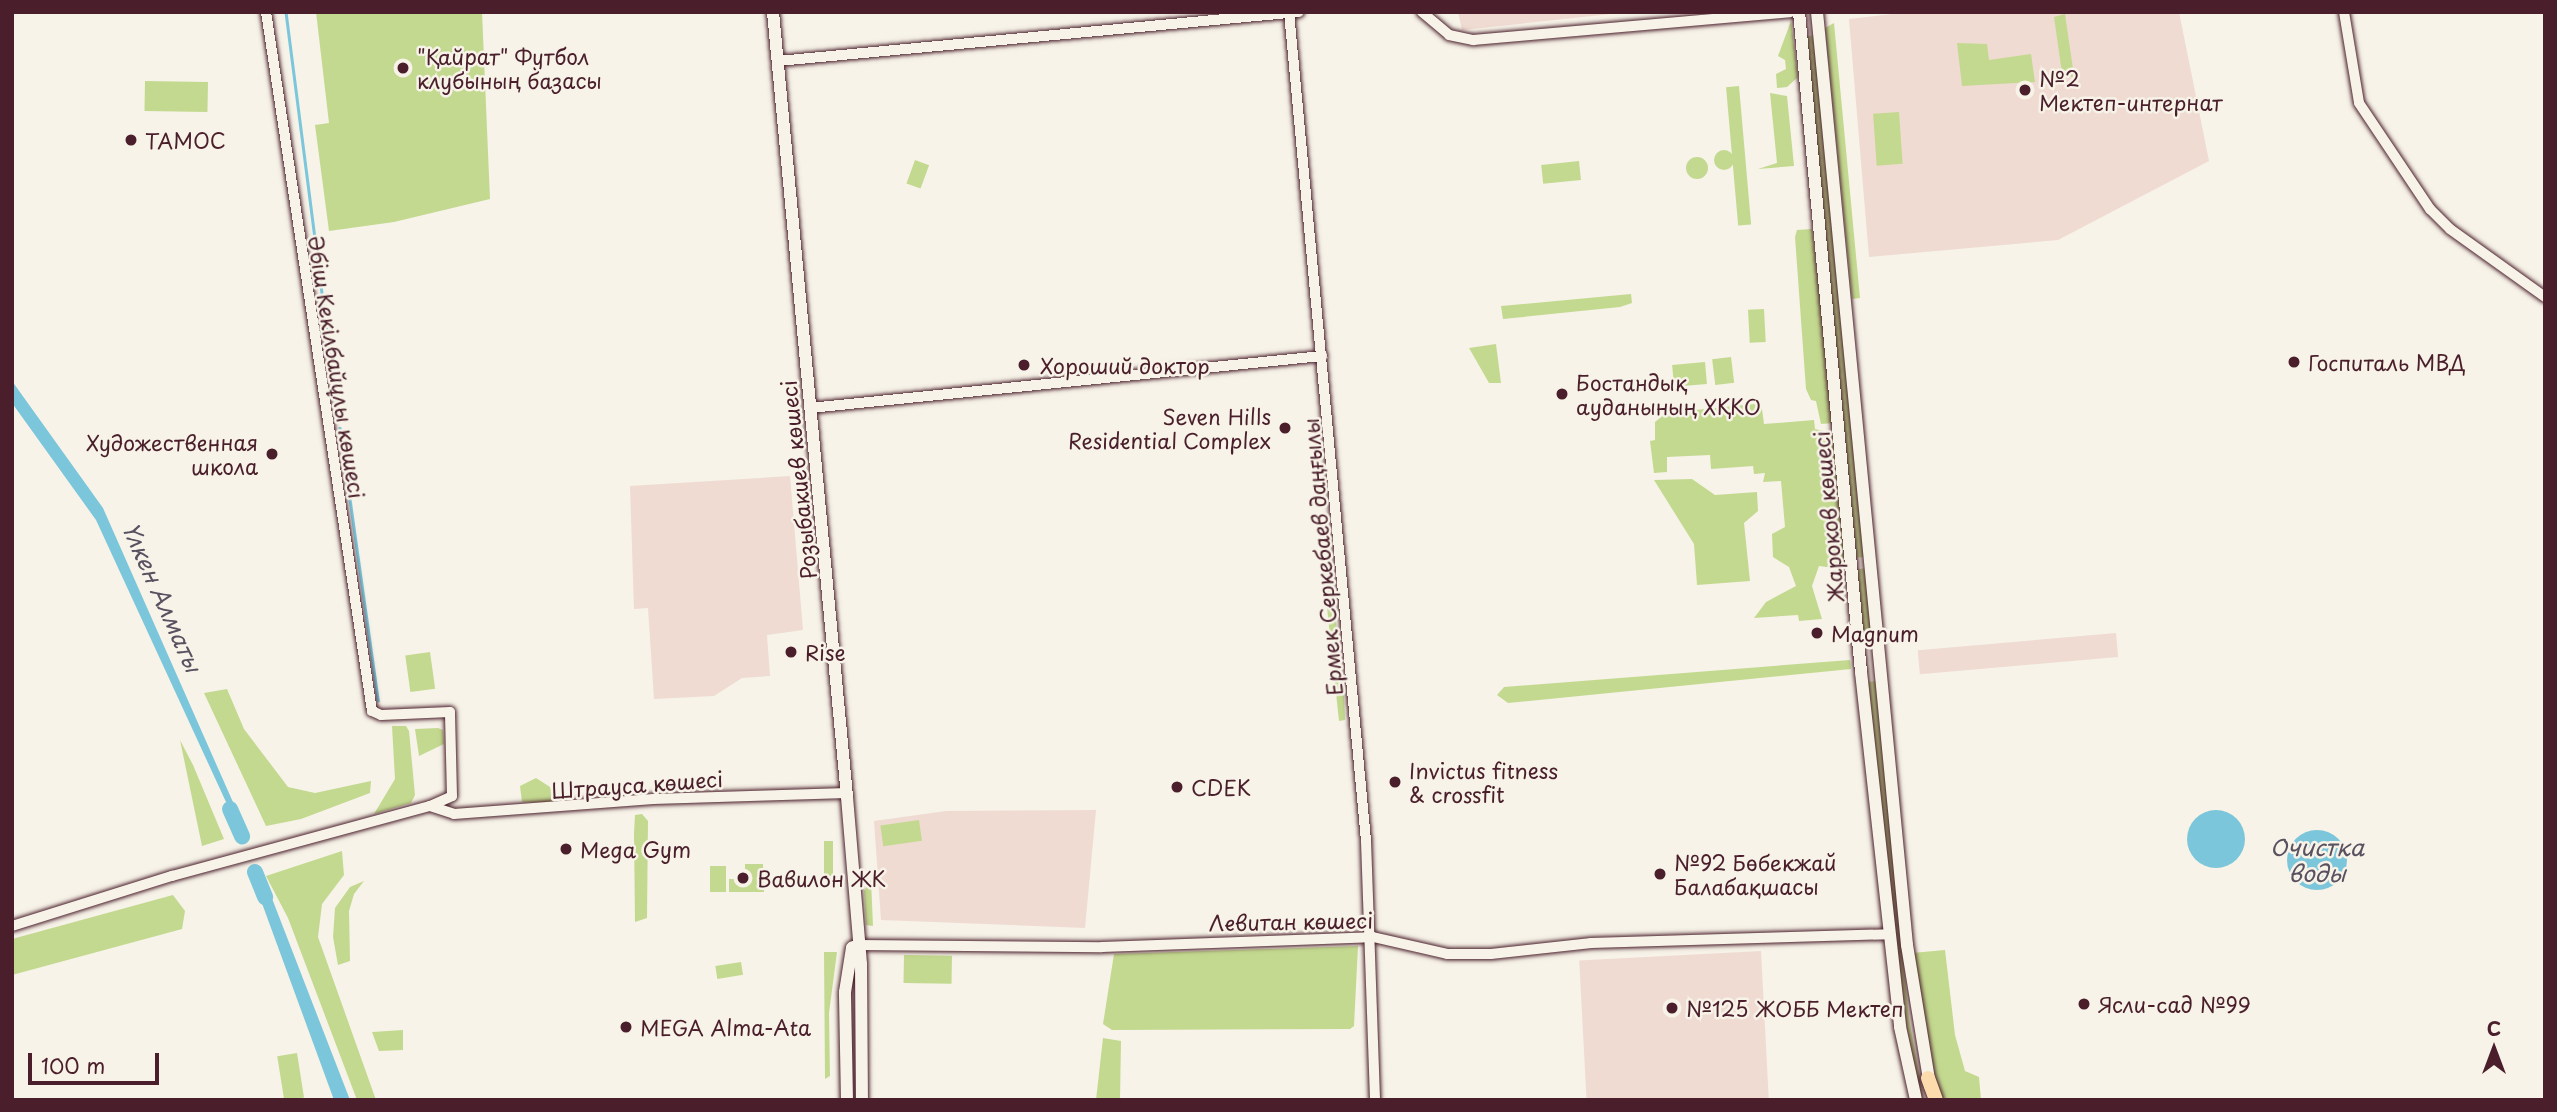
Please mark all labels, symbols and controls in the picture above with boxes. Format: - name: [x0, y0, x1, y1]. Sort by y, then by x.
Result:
- place label: "Қайрат" Футбол клубының базасы: [417, 43, 604, 93]
- marker: "Қайрат" Футбол клубының базасы: [395, 60, 411, 76]
- place label: №2 Мектеп-интернат: [2039, 65, 2222, 115]
- marker: №2 Мектеп-интернат: [2017, 82, 2033, 98]
- place label: ТАМОС: [145, 127, 226, 153]
- marker: ТАМОС: [123, 132, 139, 148]
- street label: Әбіш Кекілбайұлы көшесі: [304, 233, 370, 501]
- place label: Госпиталь МВД: [2308, 349, 2465, 375]
- place label: Хороший доктор: [1040, 352, 1210, 378]
- marker: Госпиталь МВД: [2286, 354, 2302, 370]
- marker: Хороший доктор: [1014, 355, 1034, 375]
- place label: Бостандық ауданының ХҚКО: [1576, 369, 1763, 419]
- street label: Розыбакиев көшесі: [775, 379, 821, 581]
- marker: Бостандық ауданының ХҚКО: [1554, 386, 1570, 402]
- place label: Seven Hills Residential Complex: [1068, 403, 1271, 453]
- street label: Ермек Серкебаев даңғылы: [1297, 416, 1347, 698]
- marker: Seven Hills Residential Complex: [1277, 420, 1293, 436]
- place label: Художественная школа: [86, 429, 258, 479]
- street label: Жароков көшесі: [1808, 430, 1848, 604]
- marker: Художественная школа: [264, 446, 280, 462]
- water label: Үлкен Алматы: [116, 517, 208, 677]
- place label: Magnum: [1831, 620, 1919, 646]
- marker: Magnum: [1809, 625, 1825, 641]
- place label: Rise: [805, 639, 846, 665]
- marker: Rise: [783, 644, 799, 660]
- place label: Invictus fitness & crossfit: [1409, 757, 1559, 807]
- street label: Штрауса көшесі: [550, 765, 724, 803]
- place label: CDEK: [1191, 774, 1251, 800]
- marker: Invictus fitness & crossfit: [1387, 774, 1403, 790]
- marker: CDEK: [1169, 779, 1185, 795]
- water label: Очистка воды: [2270, 833, 2364, 887]
- place label: Mega Gym: [580, 836, 691, 862]
- marker: Mega Gym: [558, 841, 574, 857]
- place label: №92 Бөбекжай Балабақшасы: [1674, 849, 1837, 899]
- place label: Вавилон ЖК: [757, 865, 885, 891]
- marker: №92 Бөбекжай Балабақшасы: [1652, 866, 1668, 882]
- marker: Вавилон ЖК: [735, 870, 751, 886]
- street label: Левитан көшесі: [1209, 907, 1373, 935]
- place label: Ясли-сад №99: [2098, 991, 2251, 1017]
- place label: №125 ЖОББ Мектеп: [1686, 995, 1904, 1021]
- marker: Ясли-сад №99: [2076, 996, 2092, 1012]
- marker: №125 ЖОББ Мектеп: [1664, 1000, 1680, 1016]
- place label: MEGA Alma-Ata: [640, 1014, 813, 1040]
- north arrow: [2459, 1014, 2529, 1084]
- text: С: [2487, 1014, 2501, 1042]
- marker: MEGA Alma-Ata: [618, 1019, 634, 1035]
- scale bar: [32, 1038, 163, 1082]
- text: 100 m: [41, 1049, 105, 1081]

